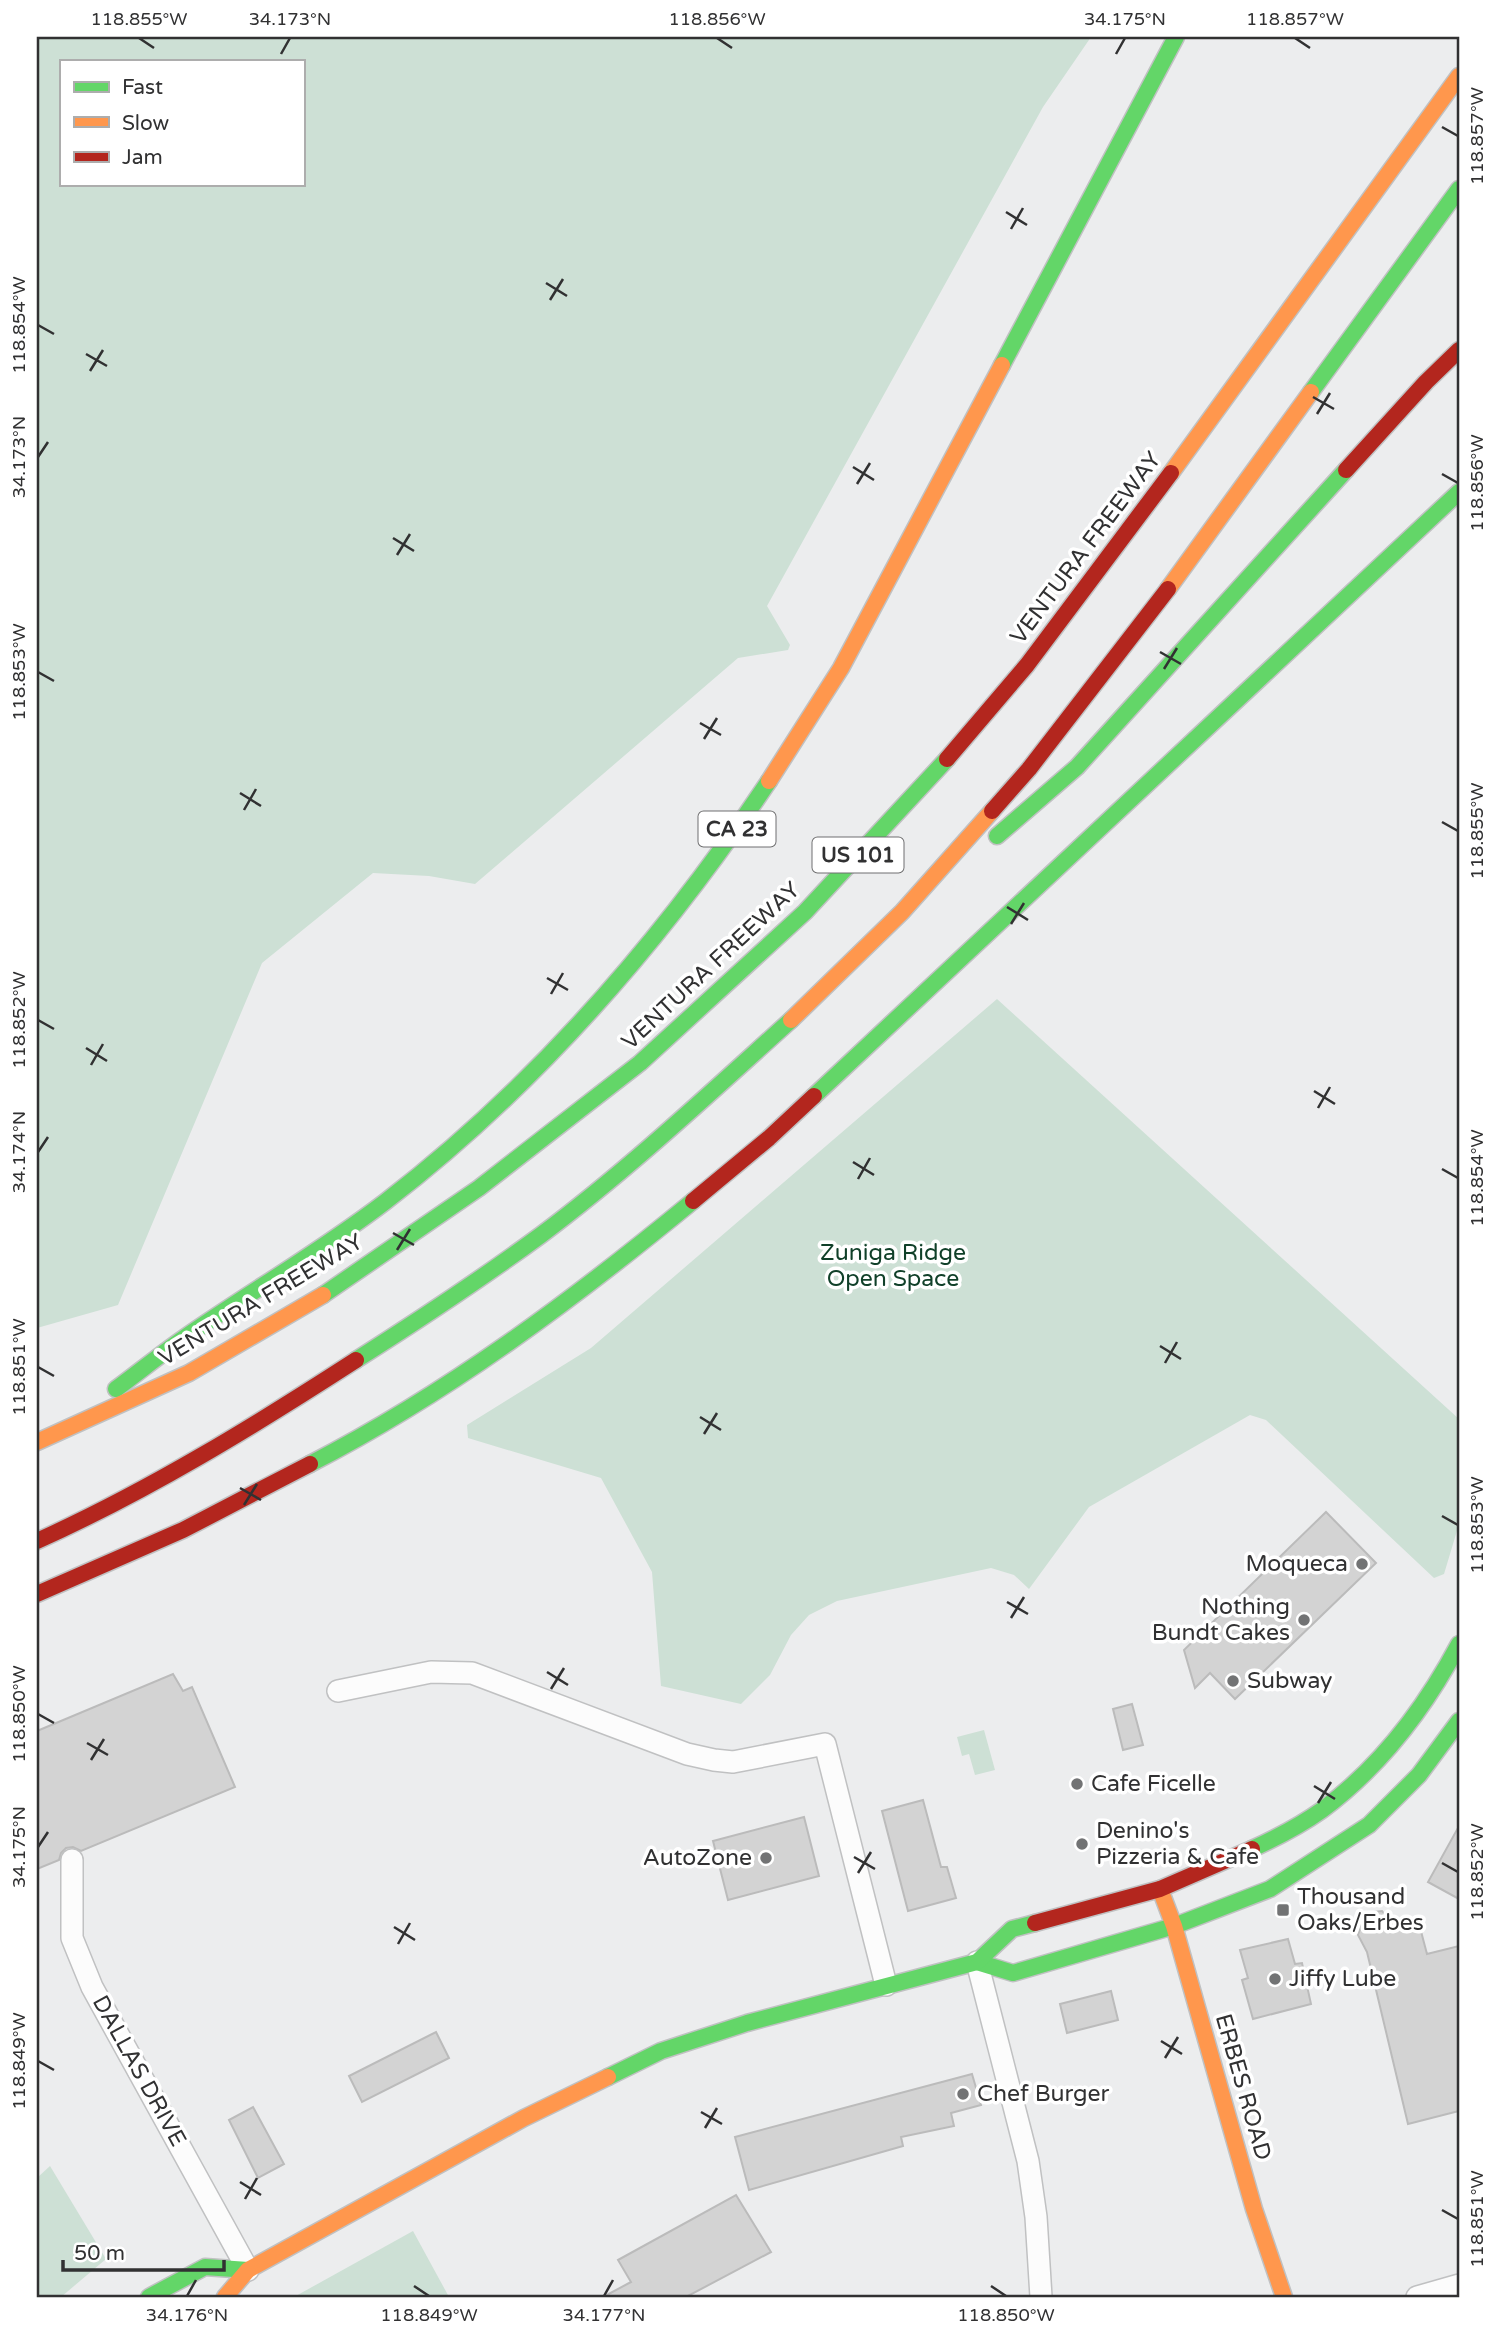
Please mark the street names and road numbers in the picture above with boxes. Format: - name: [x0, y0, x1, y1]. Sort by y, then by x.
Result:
- street label: VENTURA FREEWAY: [1005, 446, 1168, 650]
- road number: CA 23: [698, 812, 776, 846]
- road number: US 101: [812, 838, 903, 872]
- street label: VENTURA FREEWAY: [616, 876, 806, 1056]
- street label: VENTURA FREEWAY: [154, 1228, 369, 1372]
- street label: DALLAS DRIVE: [86, 1991, 192, 2151]
- street label: ERBES ROAD: [1209, 2011, 1277, 2163]

